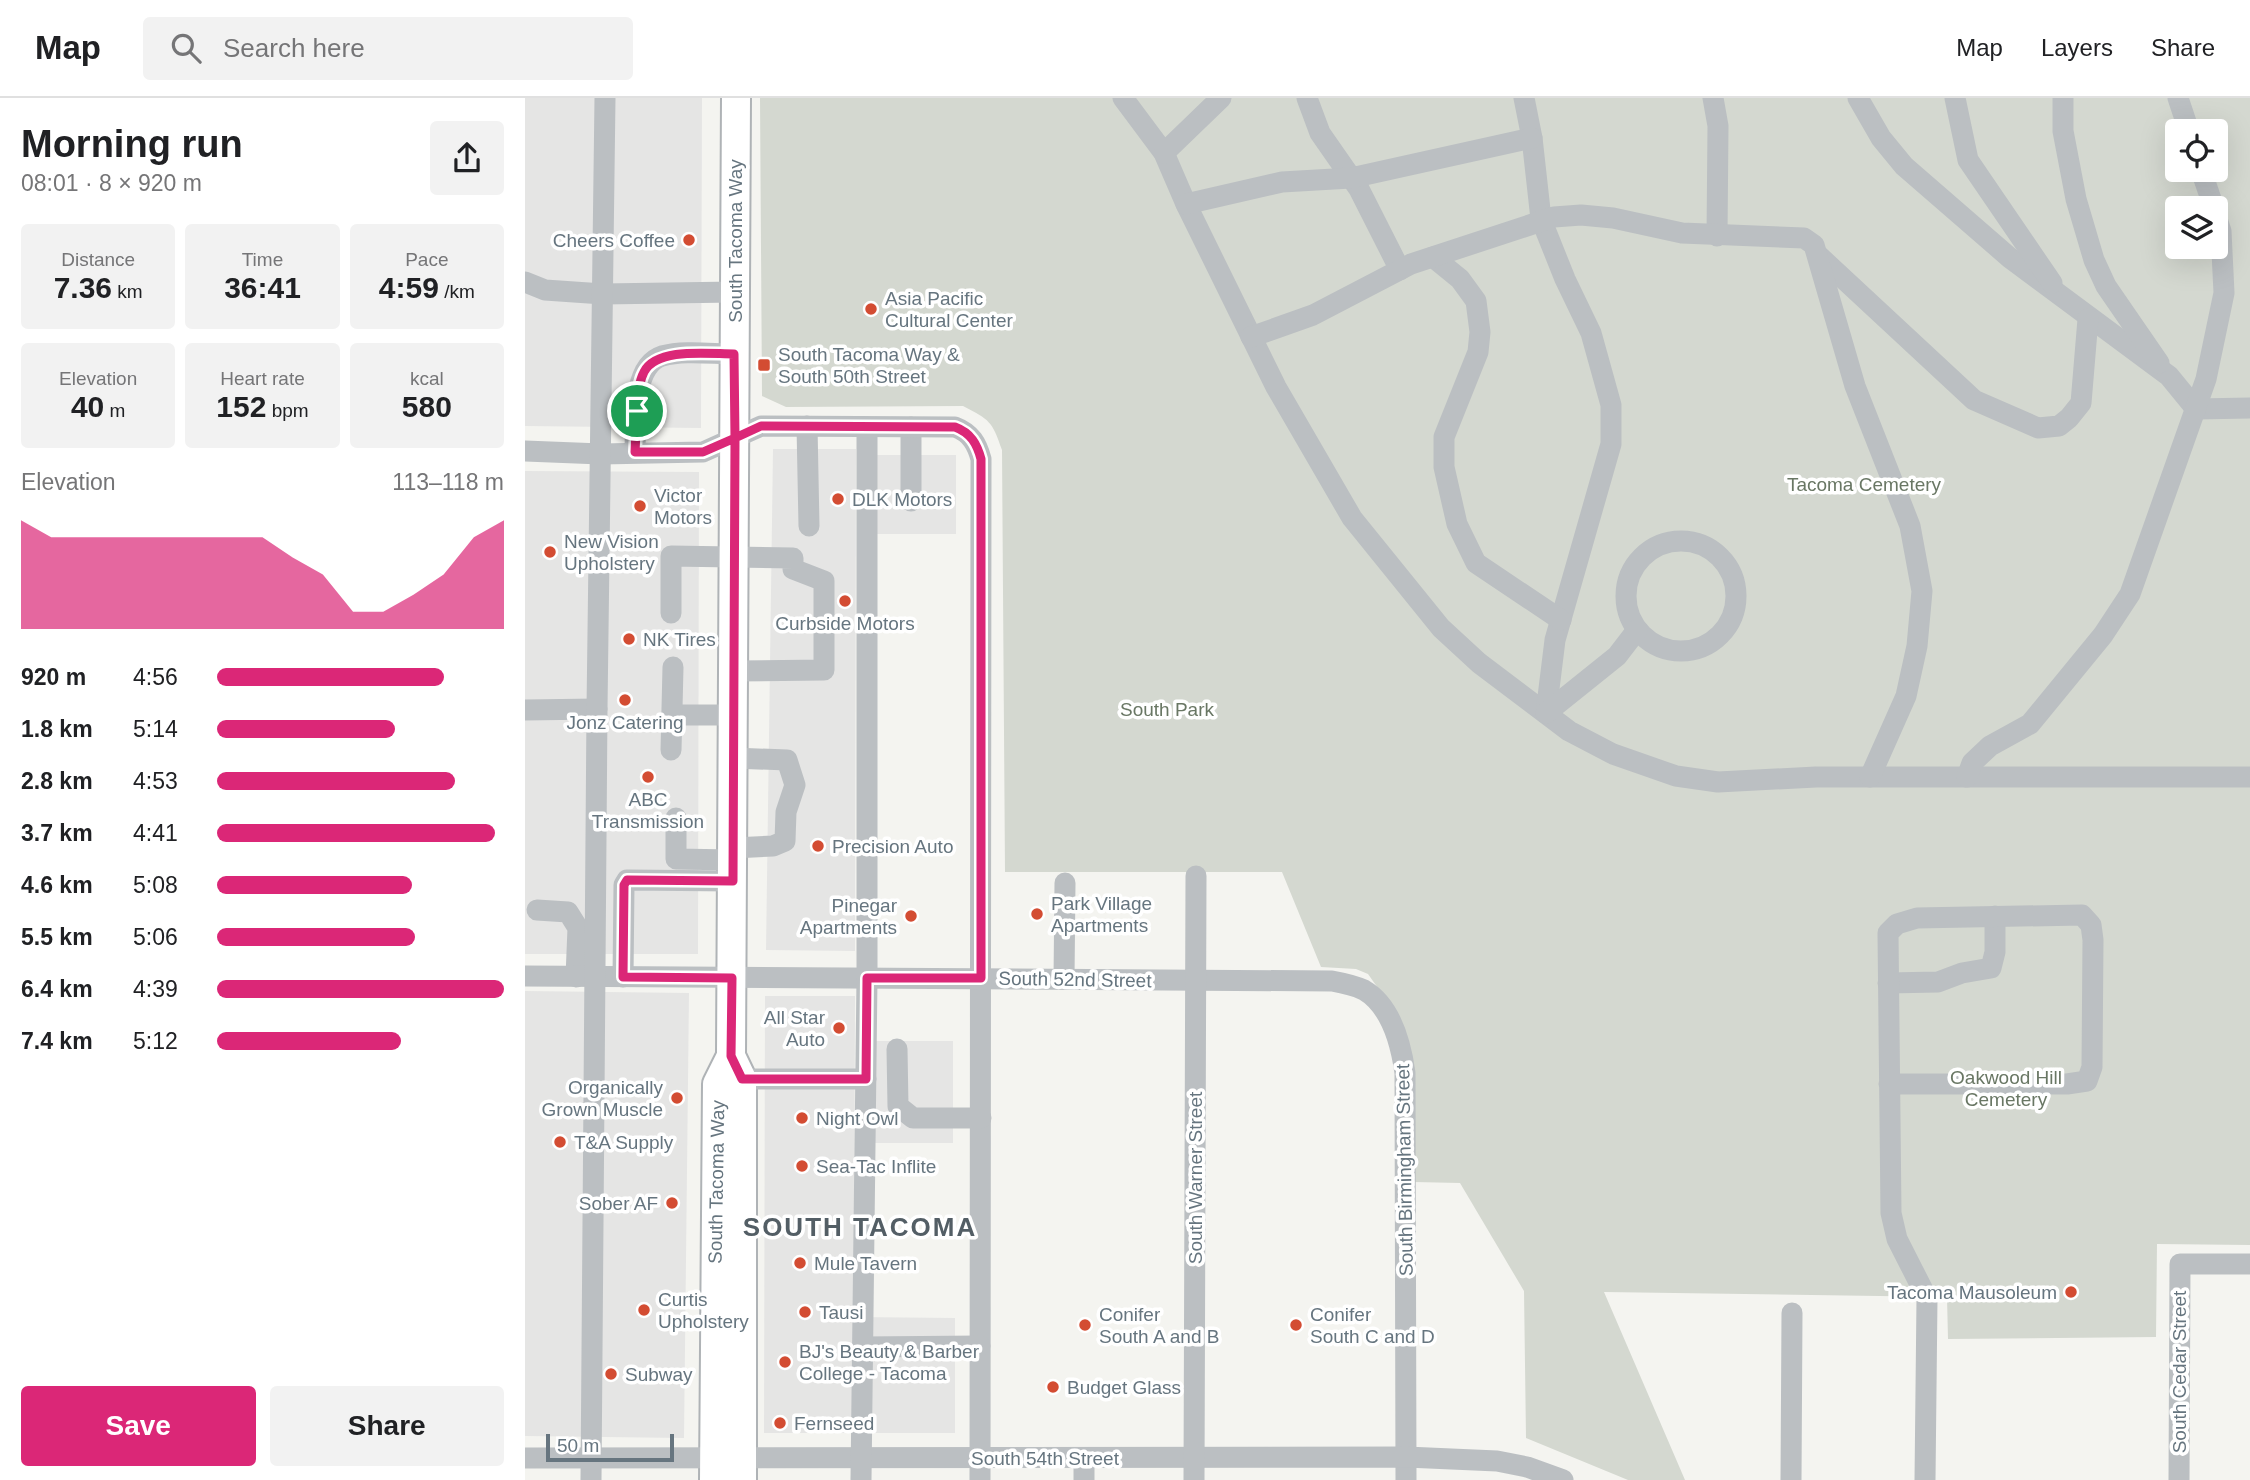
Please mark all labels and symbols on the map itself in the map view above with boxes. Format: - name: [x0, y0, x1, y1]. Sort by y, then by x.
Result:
- street label: South Tacoma Way: [725, 159, 746, 323]
- place label: Cheers Coffee: [553, 230, 675, 251]
- marker: Cheers Coffee: [681, 232, 697, 248]
- place label: Asia Pacific Cultural Center: [885, 288, 1013, 331]
- marker: Asia Pacific Cultural Center: [863, 301, 879, 317]
- place label: South Tacoma Way & South 50th Street: [778, 344, 960, 387]
- marker: South Tacoma Way & South 50th Street: [756, 357, 772, 373]
- pin: [607, 381, 667, 441]
- park label: Tacoma Cemetery: [1787, 474, 1942, 495]
- place label: Victor Motors: [654, 485, 712, 528]
- place label: DLK Motors: [852, 489, 952, 510]
- marker: DLK Motors: [830, 491, 846, 507]
- marker: Victor Motors: [632, 498, 648, 514]
- place label: New Vision Upholstery: [564, 531, 659, 574]
- marker: New Vision Upholstery: [542, 544, 558, 560]
- marker: Curbside Motors: [837, 593, 853, 609]
- place label: Curbside Motors: [775, 613, 915, 634]
- place label: NK Tires: [643, 629, 716, 650]
- marker: NK Tires: [621, 631, 637, 647]
- marker: Jonz Catering: [617, 692, 633, 708]
- park label: South Park: [1120, 699, 1214, 720]
- place label: Jonz Catering: [566, 712, 684, 733]
- marker: ABC Transmission: [640, 769, 656, 785]
- place label: ABC Transmission: [592, 789, 704, 832]
- place label: Precision Auto: [832, 836, 953, 857]
- marker: Precision Auto: [810, 838, 826, 854]
- place label: Park Village Apartments: [1051, 893, 1152, 936]
- place label: Pinegar Apartments: [800, 895, 898, 938]
- marker: Park Village Apartments: [1029, 906, 1045, 922]
- marker: Pinegar Apartments: [903, 908, 919, 924]
- street label: South 52nd Street: [998, 968, 1152, 991]
- place label: All Star Auto: [764, 1007, 826, 1050]
- marker: All Star Auto: [831, 1020, 847, 1036]
- street label: South Birmingham Street: [1392, 1063, 1417, 1276]
- park label: Oakwood Hill Cemetery: [1950, 1067, 2062, 1110]
- place label: Organically Grown Muscle: [542, 1077, 663, 1120]
- marker: Organically Grown Muscle: [669, 1090, 685, 1106]
- street label: South Warner Street: [1185, 1091, 1206, 1264]
- street label: South Tacoma Way: [705, 1100, 728, 1264]
- place label: Night Owl: [816, 1108, 898, 1129]
- marker: Night Owl: [794, 1110, 810, 1126]
- place label: T&A Supply: [574, 1132, 674, 1153]
- marker: T&A Supply: [552, 1134, 568, 1150]
- place label: Sea-Tac Inflite: [816, 1156, 936, 1177]
- marker: Sea-Tac Inflite: [794, 1158, 810, 1174]
- place label: Sober AF: [579, 1193, 658, 1214]
- marker: Sober AF: [664, 1195, 680, 1211]
- district label: SOUTH TACOMA: [743, 1212, 977, 1242]
- place label: Mule Tavern: [814, 1253, 917, 1274]
- marker: Mule Tavern: [792, 1255, 808, 1271]
- place label: Tacoma Mausoleum: [1887, 1282, 2057, 1303]
- marker: Tacoma Mausoleum: [2063, 1284, 2079, 1300]
- place label: Curtis Upholstery: [658, 1289, 749, 1332]
- street label: South Cedar Street: [2169, 1290, 2190, 1453]
- marker: Curtis Upholstery: [636, 1302, 652, 1318]
- place label: Tausi: [819, 1302, 863, 1323]
- marker: Tausi: [797, 1304, 813, 1320]
- place label: Conifer South A and B: [1099, 1304, 1219, 1347]
- place label: Conifer South C and D: [1310, 1304, 1435, 1347]
- marker: Conifer South A and B: [1077, 1317, 1093, 1333]
- marker: Conifer South C and D: [1288, 1317, 1304, 1333]
- place label: BJ's Beauty & Barber College - Tacoma: [799, 1341, 980, 1384]
- marker: BJ's Beauty & Barber College - Tacoma: [777, 1354, 793, 1370]
- place label: Subway: [625, 1364, 693, 1385]
- marker: Subway: [603, 1366, 619, 1382]
- place label: Budget Glass: [1067, 1377, 1181, 1398]
- marker: Budget Glass: [1045, 1379, 1061, 1395]
- place label: Fernseed: [794, 1413, 874, 1434]
- marker: Fernseed: [772, 1415, 788, 1431]
- scale bar: [546, 1431, 674, 1463]
- street label: South 54th Street: [971, 1448, 1120, 1469]

